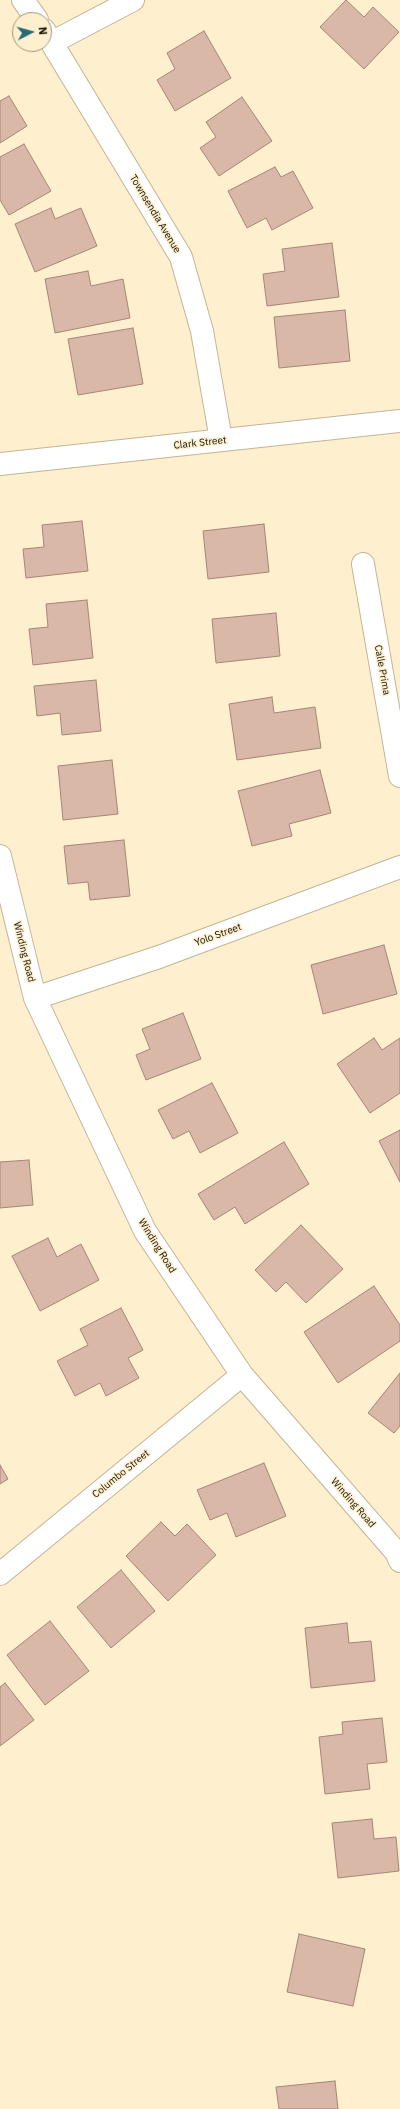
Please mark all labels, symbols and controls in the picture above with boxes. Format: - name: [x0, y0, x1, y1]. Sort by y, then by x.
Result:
- north arrow: [12, 12, 52, 52]
- text: N: [36, 26, 50, 36]
- street label: Townsendia Avenue: [127, 173, 183, 255]
- street label: Clark Street: [173, 434, 227, 452]
- street label: Calle Prima: [372, 644, 392, 696]
- street label: Winding Road: [11, 921, 37, 983]
- street label: Yolo Street: [193, 921, 243, 949]
- street label: Winding Road: [136, 1217, 178, 1275]
- street label: Columbo Street: [90, 1447, 152, 1501]
- street label: Winding Road: [328, 1476, 378, 1530]

